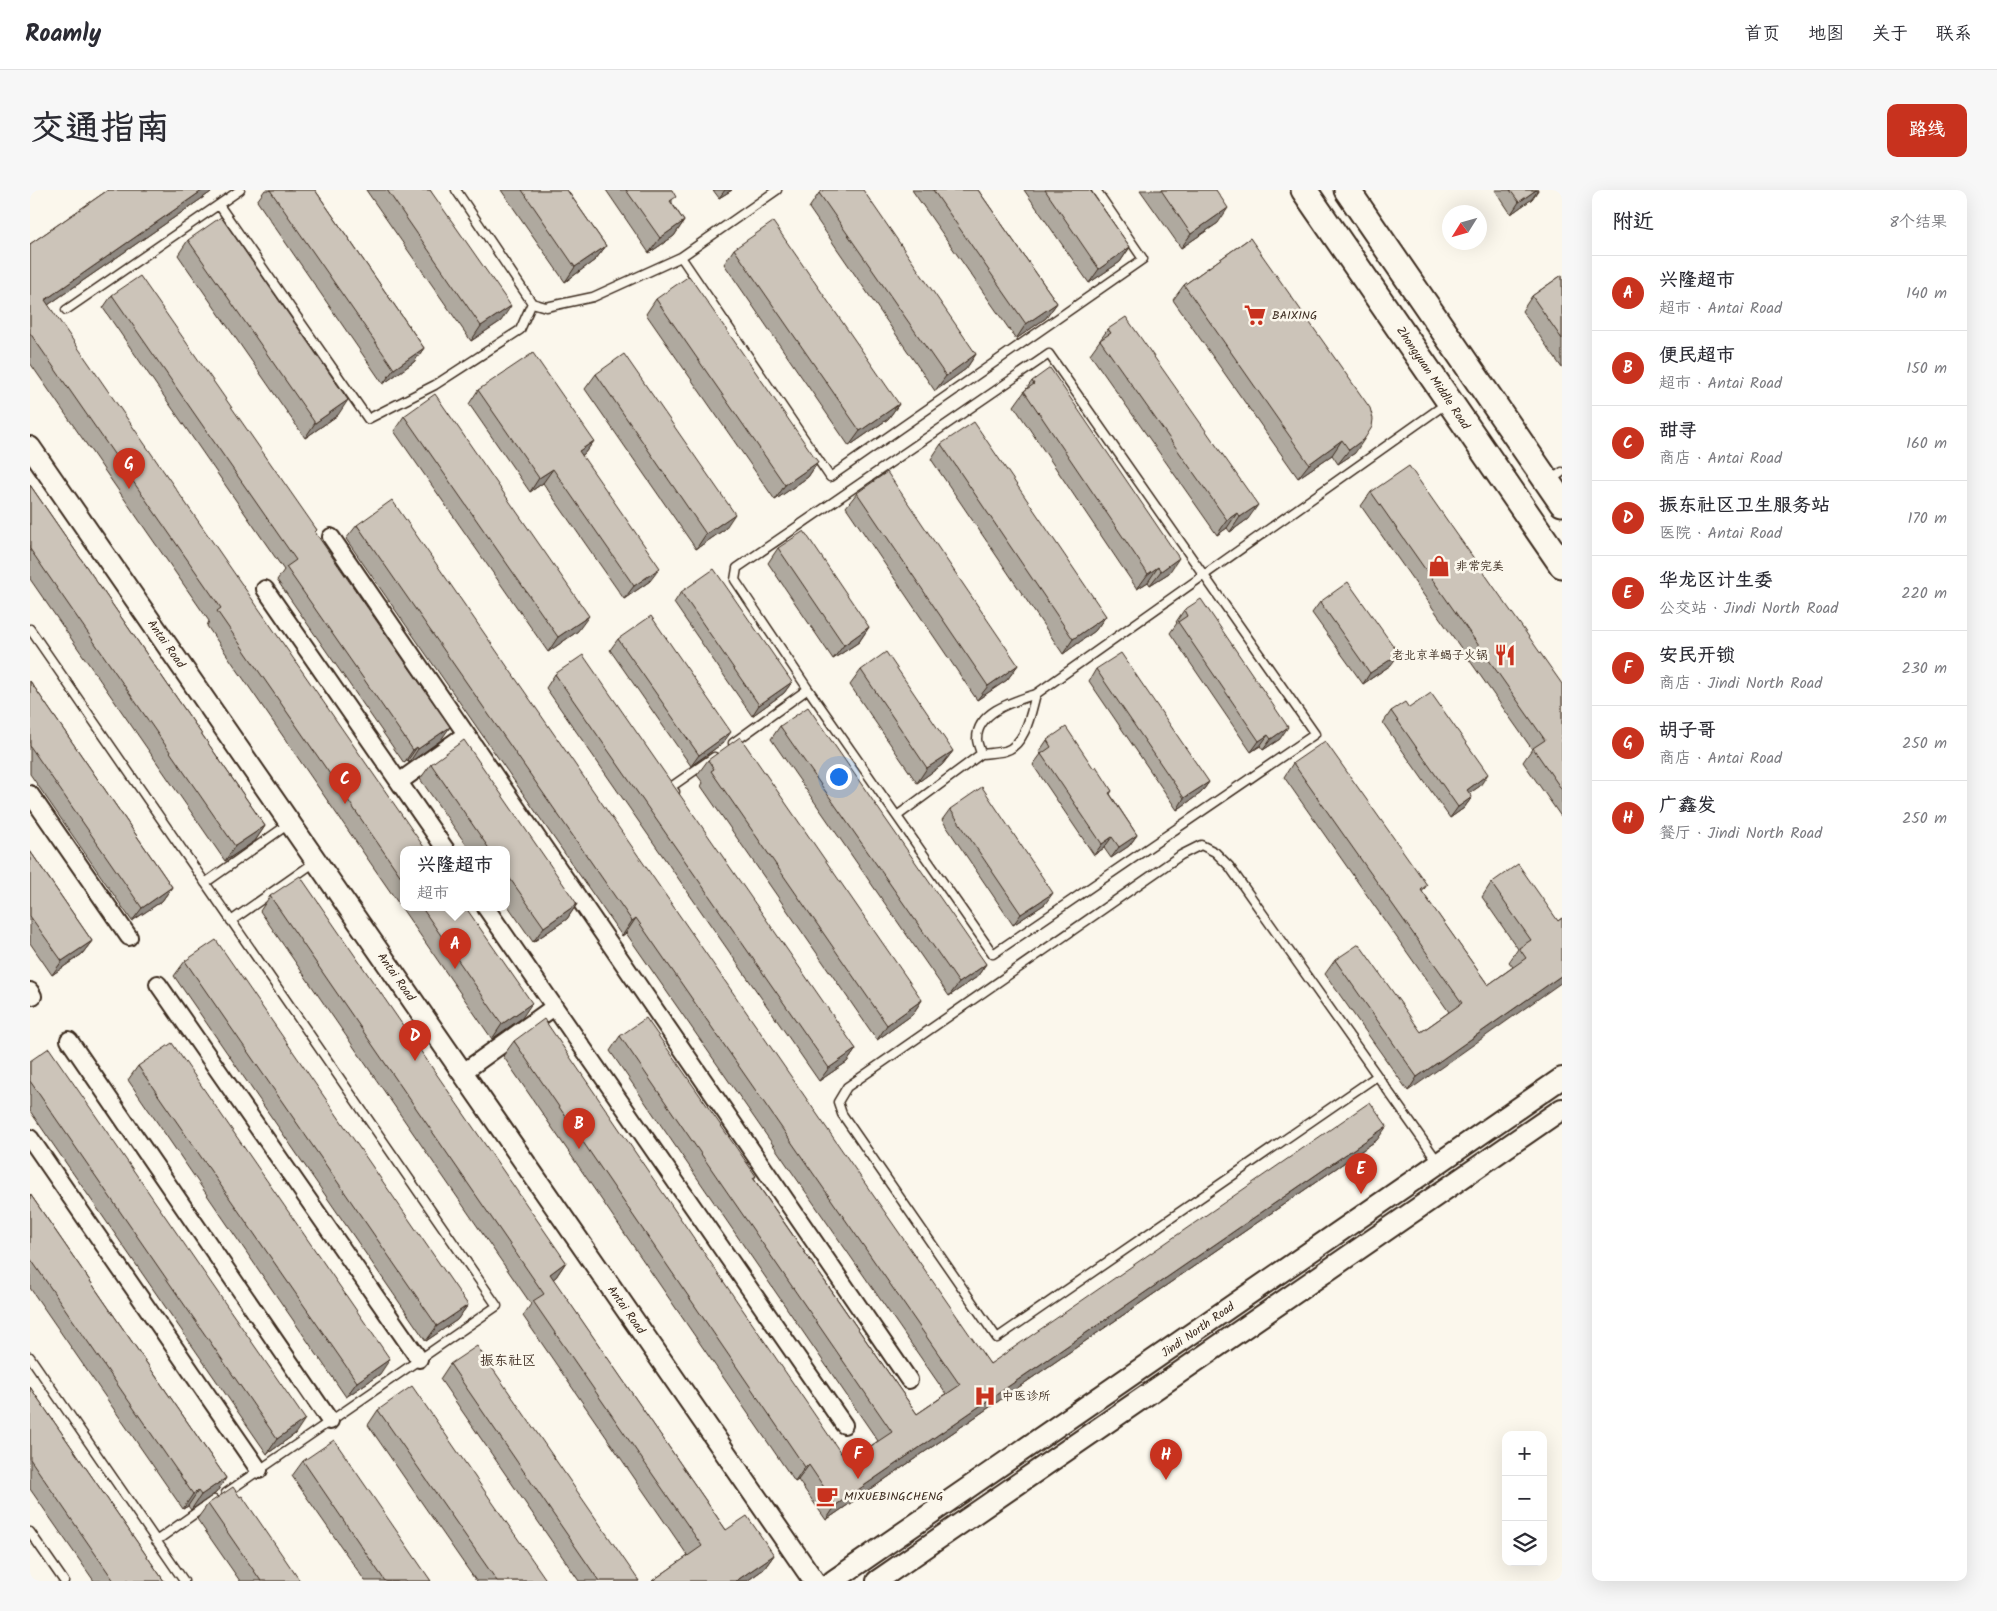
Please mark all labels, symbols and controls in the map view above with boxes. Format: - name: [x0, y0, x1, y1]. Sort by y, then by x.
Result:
- text: Roamly: [25, 15, 101, 54]
- text: 首页: [1744, 20, 1780, 49]
- text: 地图: [1808, 20, 1844, 49]
- text: 关于: [1872, 20, 1908, 49]
- text: 联系: [1936, 20, 1972, 49]
- text: 交通指南: [30, 102, 170, 158]
- button: 路线: [1887, 104, 1967, 157]
- north arrow: [1442, 205, 1487, 250]
- text: 附近: [1612, 206, 1654, 239]
- text: 8个结果: [1889, 210, 1947, 235]
- text: 兴隆超市: [1659, 266, 1735, 296]
- text: A: [1623, 281, 1633, 306]
- text: 140 m: [1906, 281, 1947, 306]
- text: 超市 · Antai Road: [1659, 296, 1782, 321]
- supermarket icon: BAIXING: [1242, 302, 1268, 328]
- place label: BAIXING: [1272, 306, 1317, 325]
- street label: Zhongyuan Middle Road: [1391, 322, 1475, 434]
- text: 便民超市: [1659, 341, 1735, 371]
- text: B: [1623, 356, 1633, 381]
- text: 150 m: [1906, 356, 1947, 381]
- text: 超市 · Antai Road: [1659, 371, 1782, 396]
- text: 甜寻: [1659, 416, 1697, 446]
- text: C: [1623, 431, 1633, 456]
- text: 160 m: [1906, 431, 1947, 456]
- text: 商店 · Antai Road: [1659, 446, 1782, 471]
- pin: G: [113, 448, 145, 489]
- text: 振东社区卫生服务站: [1659, 491, 1830, 521]
- text: D: [1623, 506, 1633, 531]
- text: 170 m: [1907, 506, 1947, 531]
- text: 医院 · Antai Road: [1659, 521, 1782, 546]
- shop icon: 非常完美: [1426, 553, 1452, 579]
- place label: 非常完美: [1456, 557, 1504, 576]
- text: 华龙区计生委: [1659, 566, 1773, 596]
- text: E: [1624, 581, 1632, 606]
- text: 220 m: [1901, 581, 1947, 606]
- text: 公交站 · Jindi North Road: [1659, 596, 1838, 621]
- street label: Antai Road: [142, 616, 190, 673]
- text: 安民开锁: [1659, 641, 1735, 671]
- restaurant icon: 老北京羊蝎子火锅: [1492, 642, 1518, 668]
- place label: 老北京羊蝎子火锅: [1392, 646, 1488, 665]
- text: F: [1624, 656, 1632, 681]
- text: 230 m: [1901, 656, 1947, 681]
- text: 商店 · Jindi North Road: [1659, 671, 1822, 696]
- text: 胡子哥: [1659, 716, 1716, 746]
- text: G: [1623, 731, 1633, 756]
- text: 250 m: [1902, 731, 1947, 756]
- text: 商店 · Antai Road: [1659, 746, 1782, 771]
- pin: C: [329, 763, 361, 804]
- your location: [826, 764, 852, 790]
- text: 广鑫发: [1659, 791, 1716, 821]
- text: H: [1623, 806, 1633, 831]
- text: 250 m: [1902, 806, 1947, 831]
- text: 餐厅 · Jindi North Road: [1659, 821, 1822, 846]
- popup: [400, 846, 510, 911]
- text: 兴隆超市: [417, 851, 493, 881]
- text: 超市: [417, 881, 449, 906]
- pin: A: [439, 928, 471, 969]
- street label: Antai Road: [372, 949, 420, 1006]
- pin: D: [399, 1020, 431, 1061]
- pin: B: [563, 1108, 595, 1149]
- pin: E: [1345, 1153, 1377, 1194]
- street label: Antai Road: [602, 1282, 650, 1339]
- street label: Jindi North Road: [1157, 1297, 1239, 1362]
- district label: 振东社区: [480, 1350, 536, 1372]
- hospital icon: 中医诊所: [972, 1383, 998, 1409]
- place label: 中医诊所: [1002, 1387, 1051, 1406]
- map controls: [1502, 1431, 1547, 1566]
- button: +: [1502, 1431, 1547, 1476]
- pin: F: [842, 1438, 874, 1479]
- pin: H: [1150, 1439, 1182, 1480]
- button: −: [1502, 1476, 1547, 1521]
- cafe icon: MIXUEBINGCHENG: [814, 1483, 840, 1509]
- place label: MIXUEBINGCHENG: [844, 1487, 943, 1506]
- button: layers: [1502, 1521, 1547, 1566]

